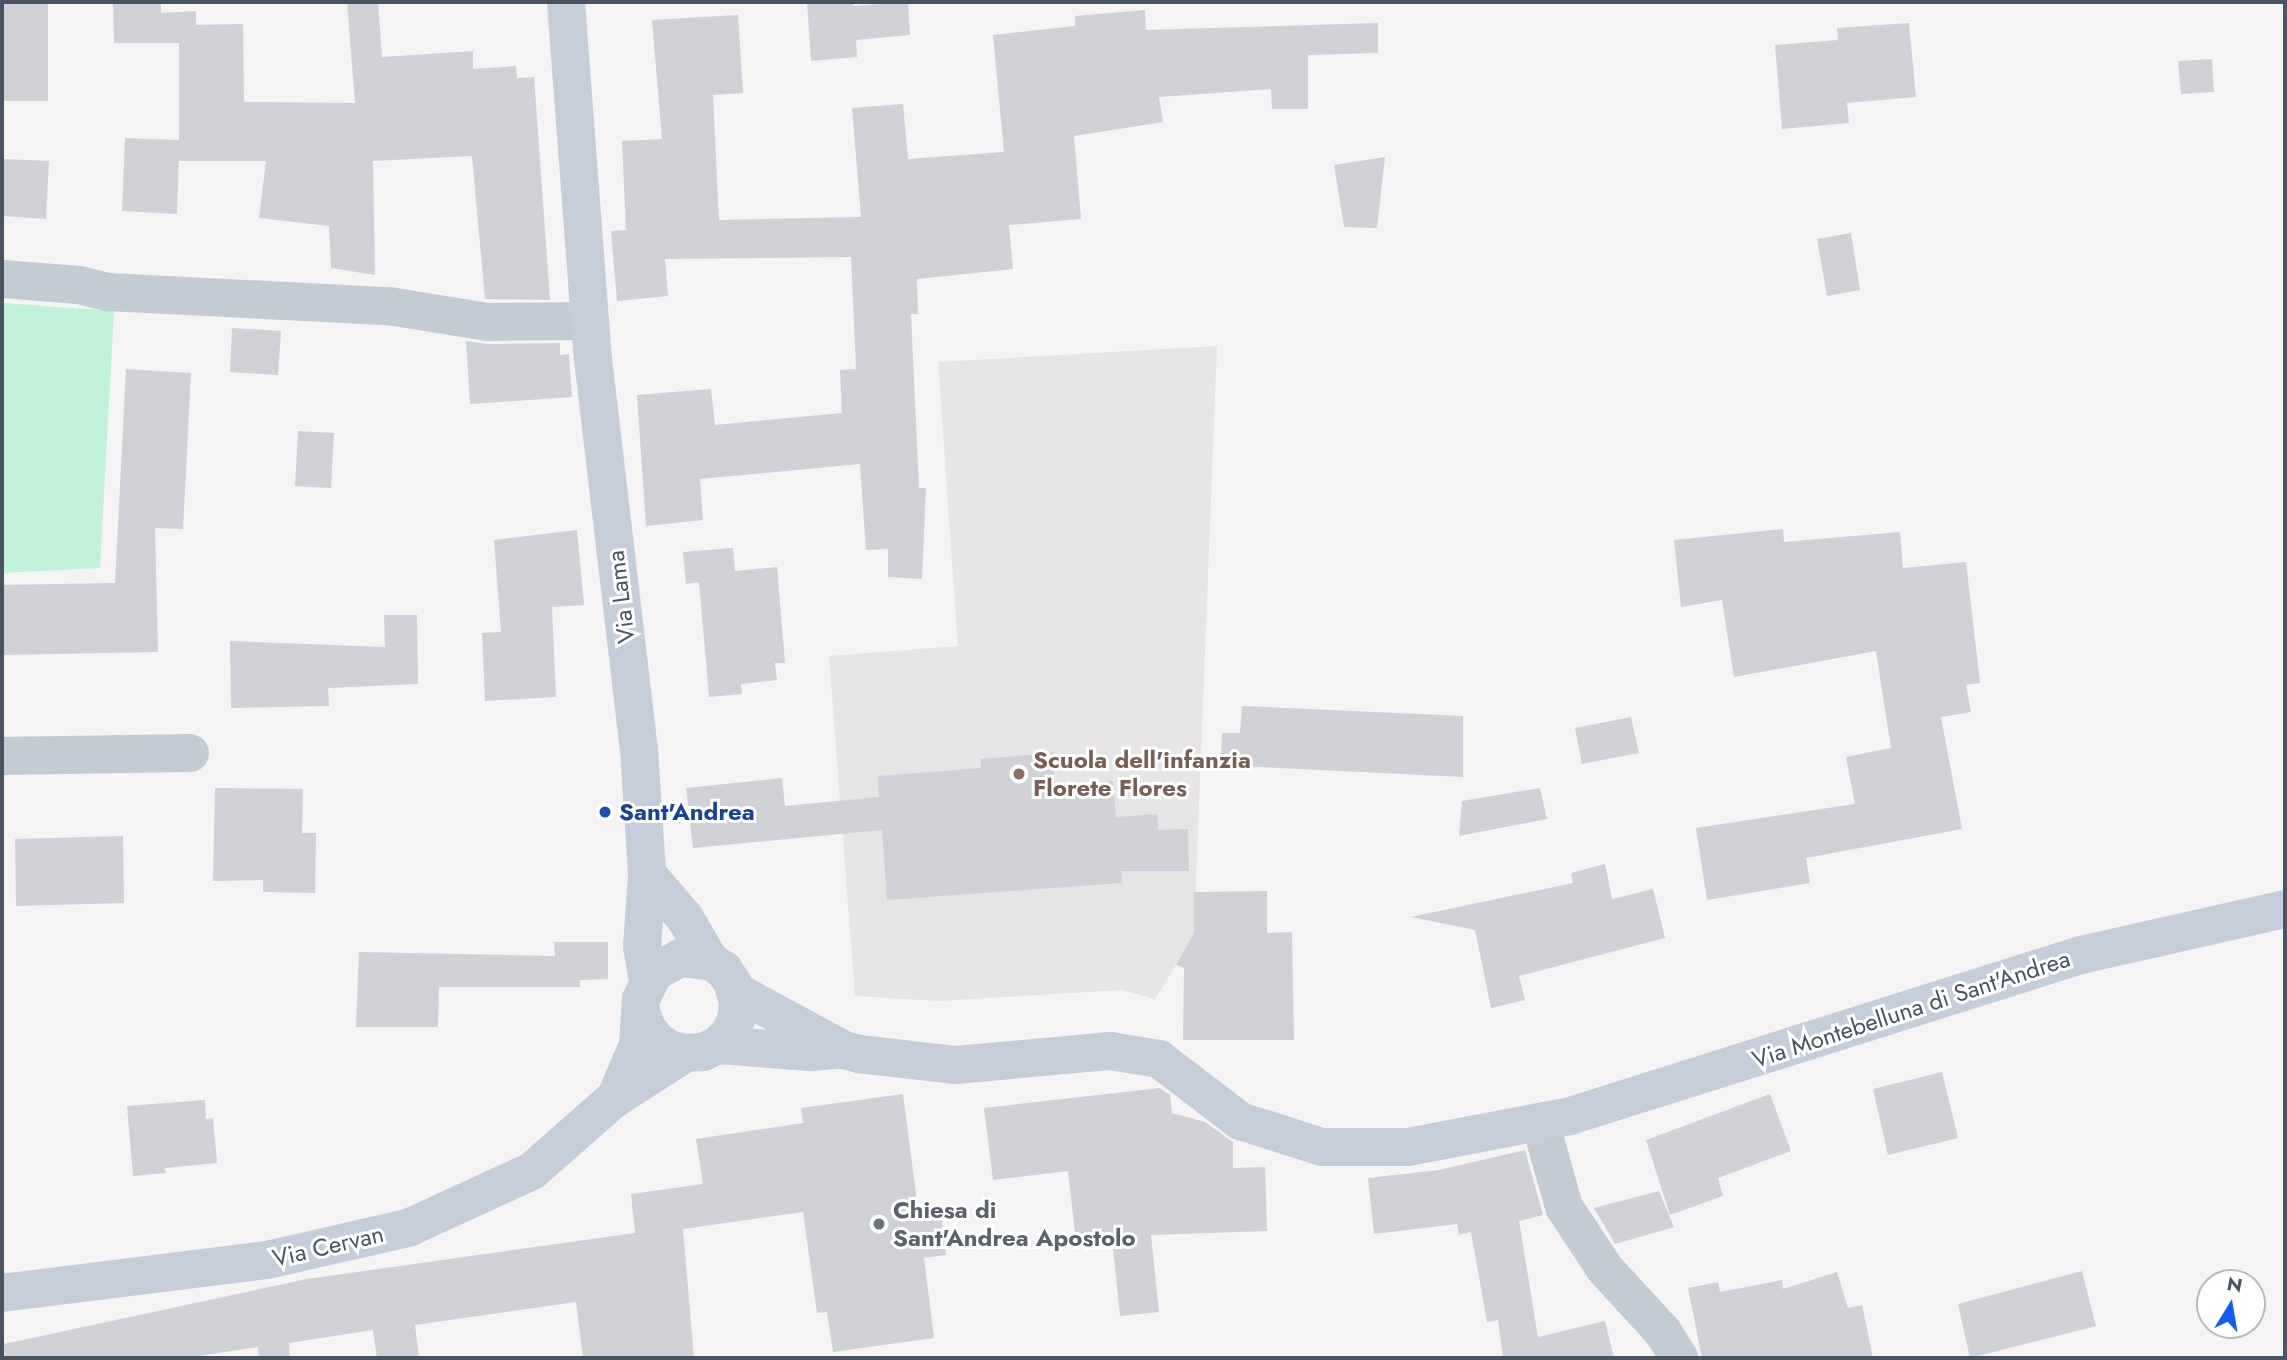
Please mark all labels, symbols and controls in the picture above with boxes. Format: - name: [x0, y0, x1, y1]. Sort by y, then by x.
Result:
- street label: Via Lama: [601, 549, 641, 645]
- place label: Scuola dell'infanzia Florete Flores: [1033, 746, 1251, 802]
- marker: Scuola dell'infanzia Florete Flores: [1011, 766, 1027, 782]
- place label: Sant'Andrea: [619, 798, 755, 826]
- marker: Sant'Andrea: [597, 804, 613, 820]
- street label: Via Montebelluna di Sant'Andrea: [1748, 944, 2074, 1074]
- place label: Chiesa di Sant'Andrea Apostolo: [893, 1196, 1136, 1252]
- marker: Chiesa di Sant'Andrea Apostolo: [871, 1216, 887, 1232]
- street label: Via Cervan: [270, 1219, 386, 1273]
- north arrow: [2196, 1269, 2266, 1339]
- text: N: [2225, 1270, 2245, 1300]

